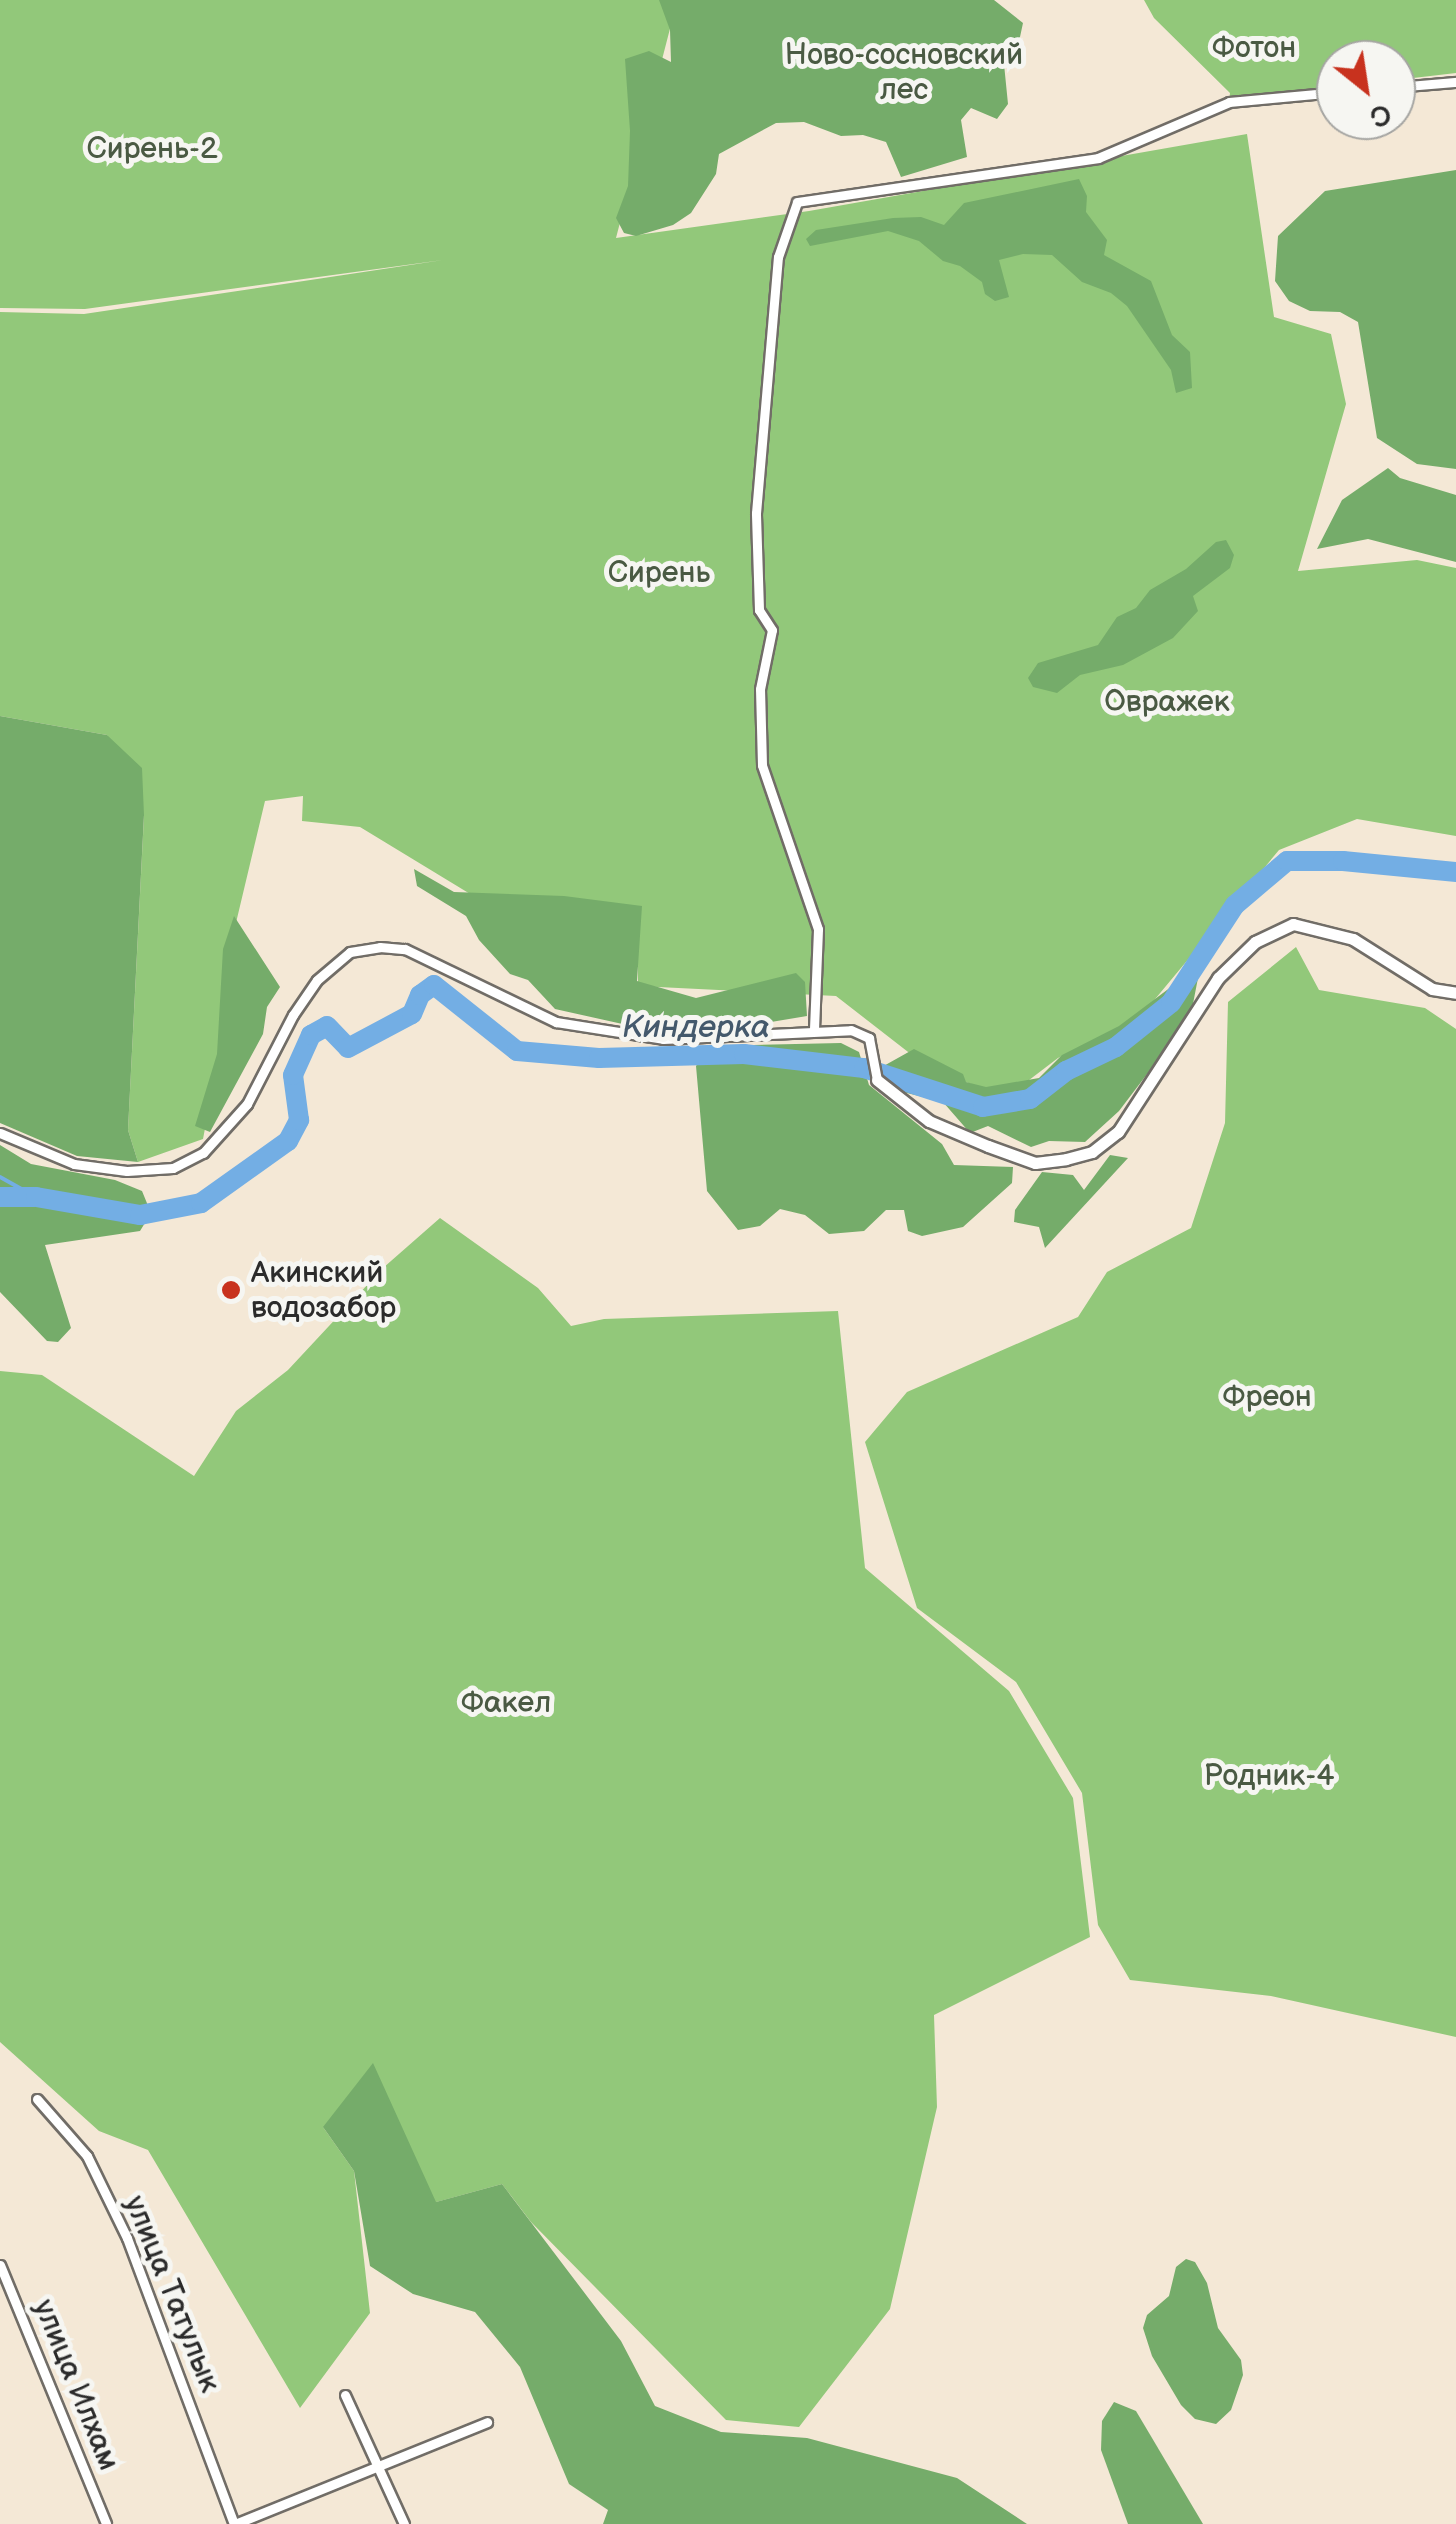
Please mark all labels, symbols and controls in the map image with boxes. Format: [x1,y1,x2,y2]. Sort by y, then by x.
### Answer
park label: Фотон [1212,30,1296,66]
park label: Ново-сосновский лес [785,37,1023,108]
north arrow [1316,40,1416,140]
text: С [1364,96,1397,134]
park label: Сирень-2 [86,131,218,167]
park label: Сирень [608,555,710,591]
park label: Овражек [1104,684,1230,720]
water label: Киндерка [622,1009,770,1047]
place label: Акинский водозабор [251,1255,396,1326]
marker: Акинский водозабор [220,1279,242,1301]
park label: Фреон [1222,1379,1312,1415]
park label: Факел [461,1685,551,1721]
park label: Родник-4 [1204,1758,1334,1794]
street label: улица Татулык [116,2191,228,2397]
street label: улица Илхам [25,2294,127,2476]

